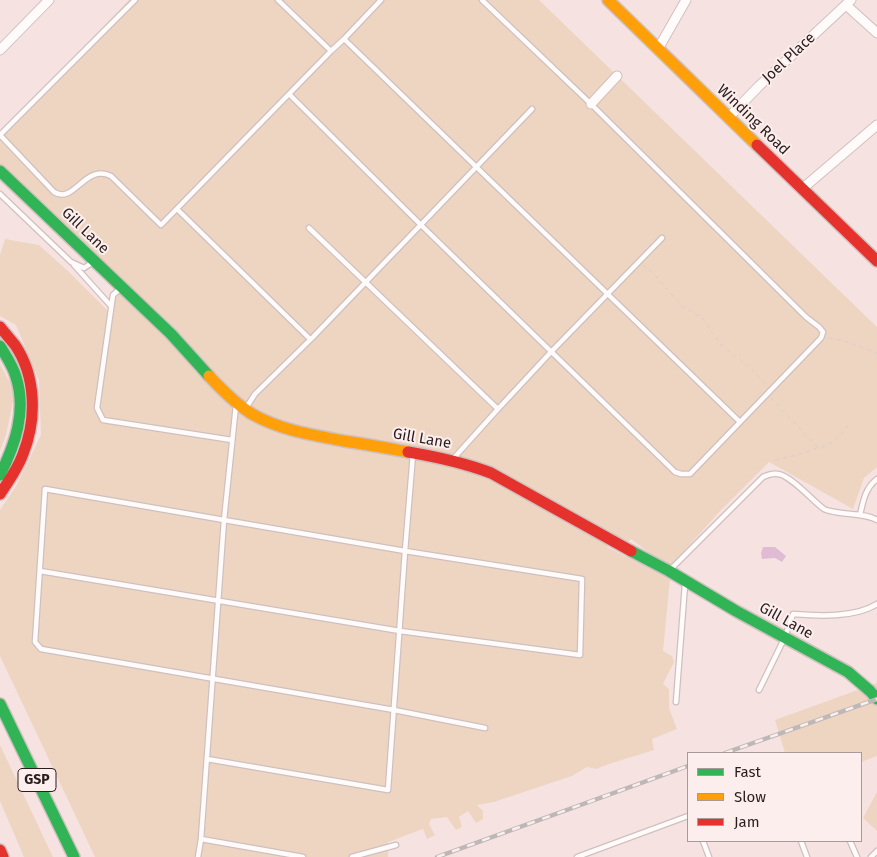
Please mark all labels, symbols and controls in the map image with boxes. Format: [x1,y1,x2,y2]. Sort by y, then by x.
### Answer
street label: Joel Place [759,29,819,87]
street label: Winding Road [713,81,793,159]
street label: Gill Lane [58,204,112,258]
street label: Gill Lane [391,425,453,453]
street label: Gill Lane [756,599,816,643]
legend [687,752,862,842]
text: Fast [734,763,761,781]
road number: GSP [18,768,56,792]
text: Slow [734,788,766,806]
text: Jam [734,813,760,831]

